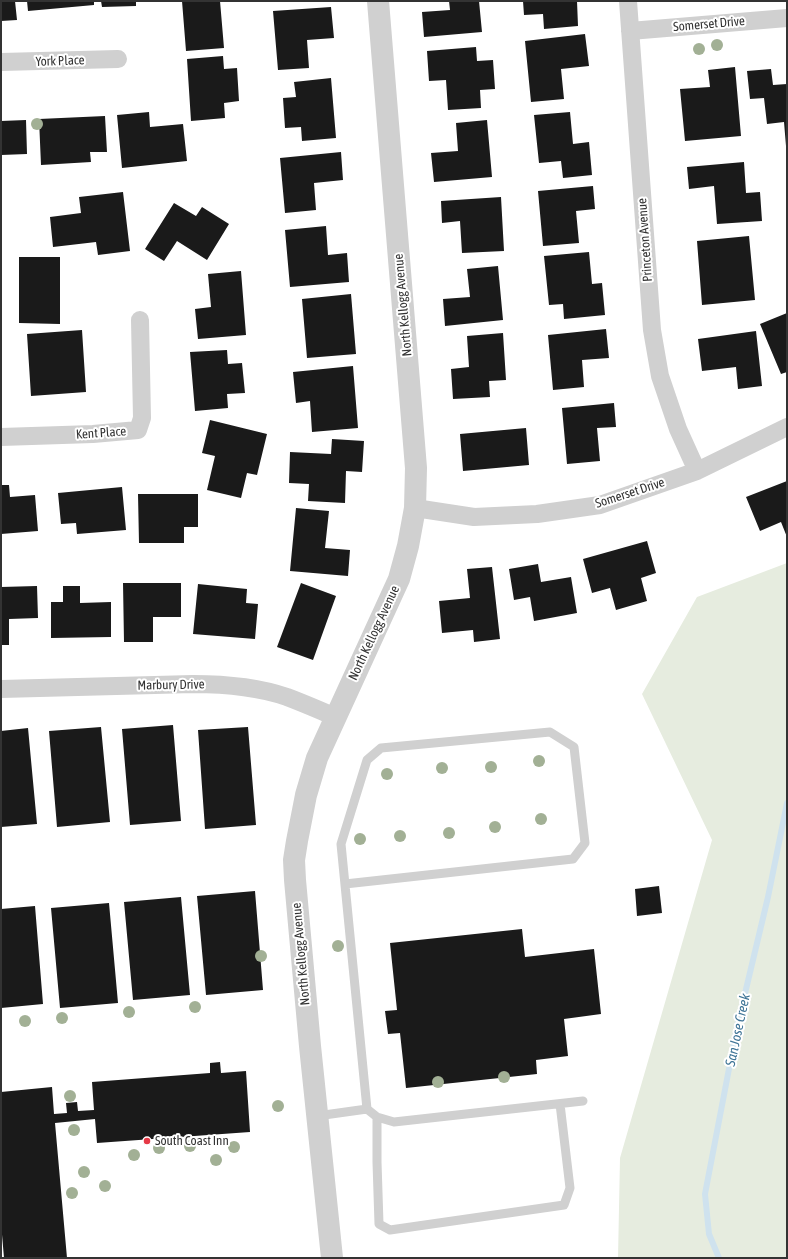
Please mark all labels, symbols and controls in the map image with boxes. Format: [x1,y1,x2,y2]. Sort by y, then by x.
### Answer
street label: Somerset Drive [672,13,746,35]
street label: York Place [35,52,85,70]
street label: Princeton Avenue [634,198,656,282]
street label: North Kellogg Avenue [391,253,415,357]
street label: Kent Place [75,423,127,443]
street label: Somerset Drive [593,474,667,512]
street label: North Kellogg Avenue [345,583,403,683]
street label: Marbury Drive [137,677,205,693]
street label: North Kellogg Avenue [289,902,313,1006]
water label: San Jose Creek [722,992,754,1068]
place label: South Coast Inn [155,1133,229,1149]
marker: South Coast Inn [142,1136,152,1146]

